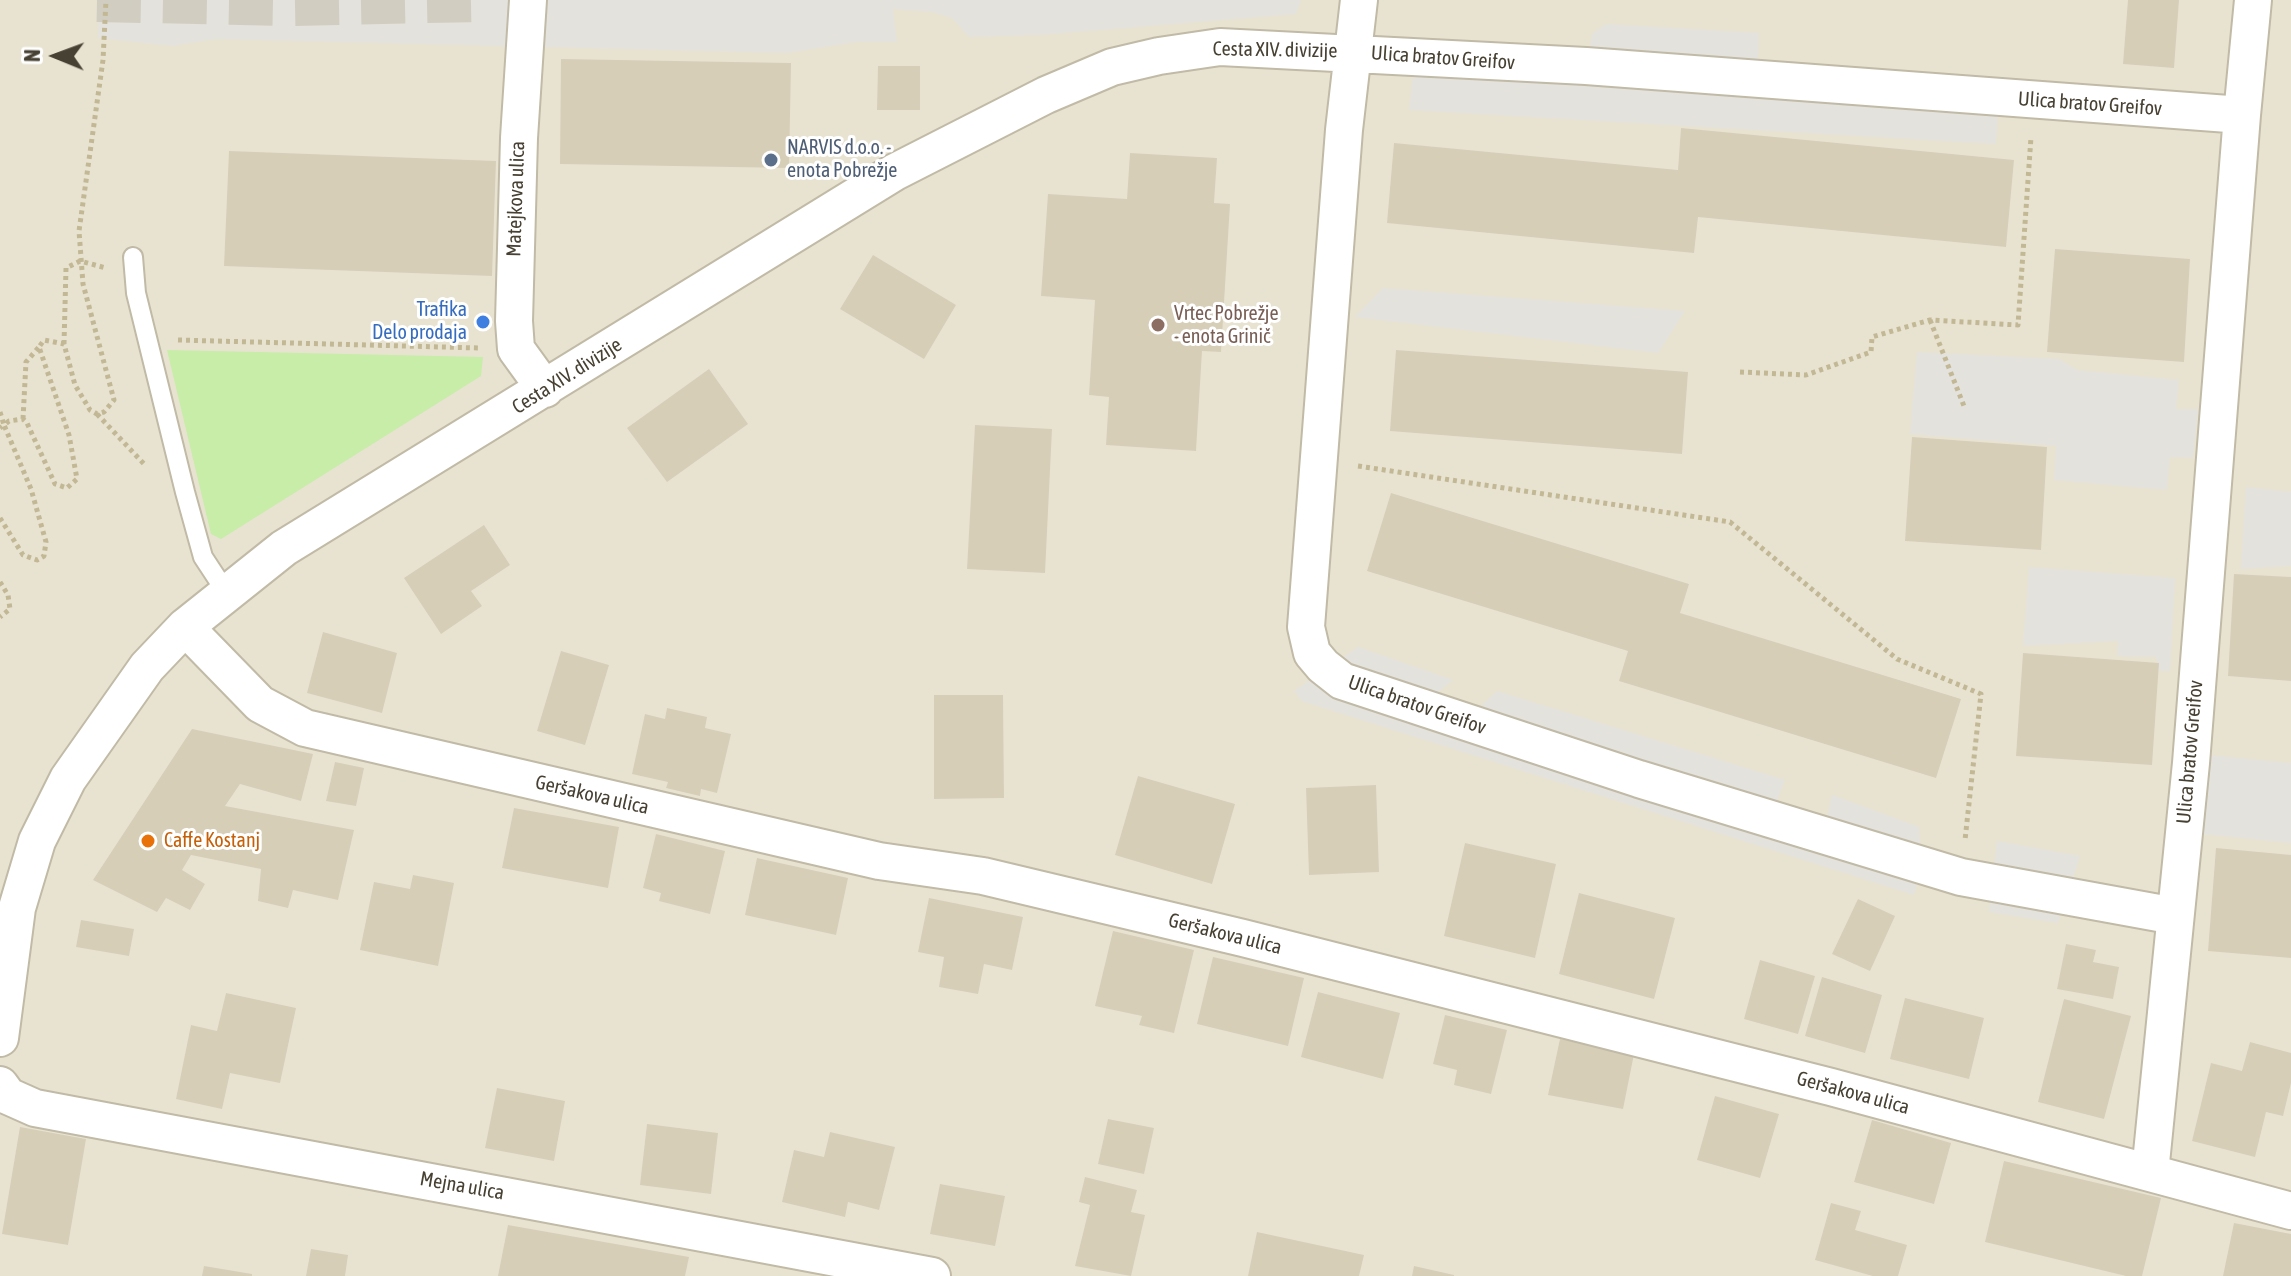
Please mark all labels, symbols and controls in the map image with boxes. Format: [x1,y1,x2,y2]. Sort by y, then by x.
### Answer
north arrow [16,16,96,96]
street label: Cesta XIV. divizije [1212,37,1338,63]
street label: Ulica bratov Greifov [1370,41,1516,75]
text: N [19,49,45,62]
street label: Ulica bratov Greifov [2017,87,2163,121]
place label: NARVIS d.o.o. - enota Pobrežje [787,136,897,183]
street label: Matejkova ulica [502,141,530,257]
marker: NARVIS d.o.o. - enota Pobrežje [762,151,780,169]
place label: Trafika Delo prodaja [372,298,467,345]
place label: Vrtec Pobrežje - enota Grinič [1174,302,1279,349]
marker: Trafika Delo prodaja [474,313,492,331]
marker: Vrtec Pobrežje - enota Grinič [1149,316,1167,334]
street label: Cesta XIV. divizije [508,333,626,419]
street label: Ulica bratov Greifov [1345,670,1489,740]
street label: Ulica bratov Greifov [2172,679,2208,825]
street label: Geršakova ulica [533,770,651,820]
place label: Caffe Kostanj [164,829,260,853]
marker: Caffe Kostanj [139,832,157,850]
street label: Geršakova ulica [1166,908,1284,960]
street label: Geršakova ulica [1794,1066,1912,1120]
street label: Mejna ulica [418,1167,506,1205]

